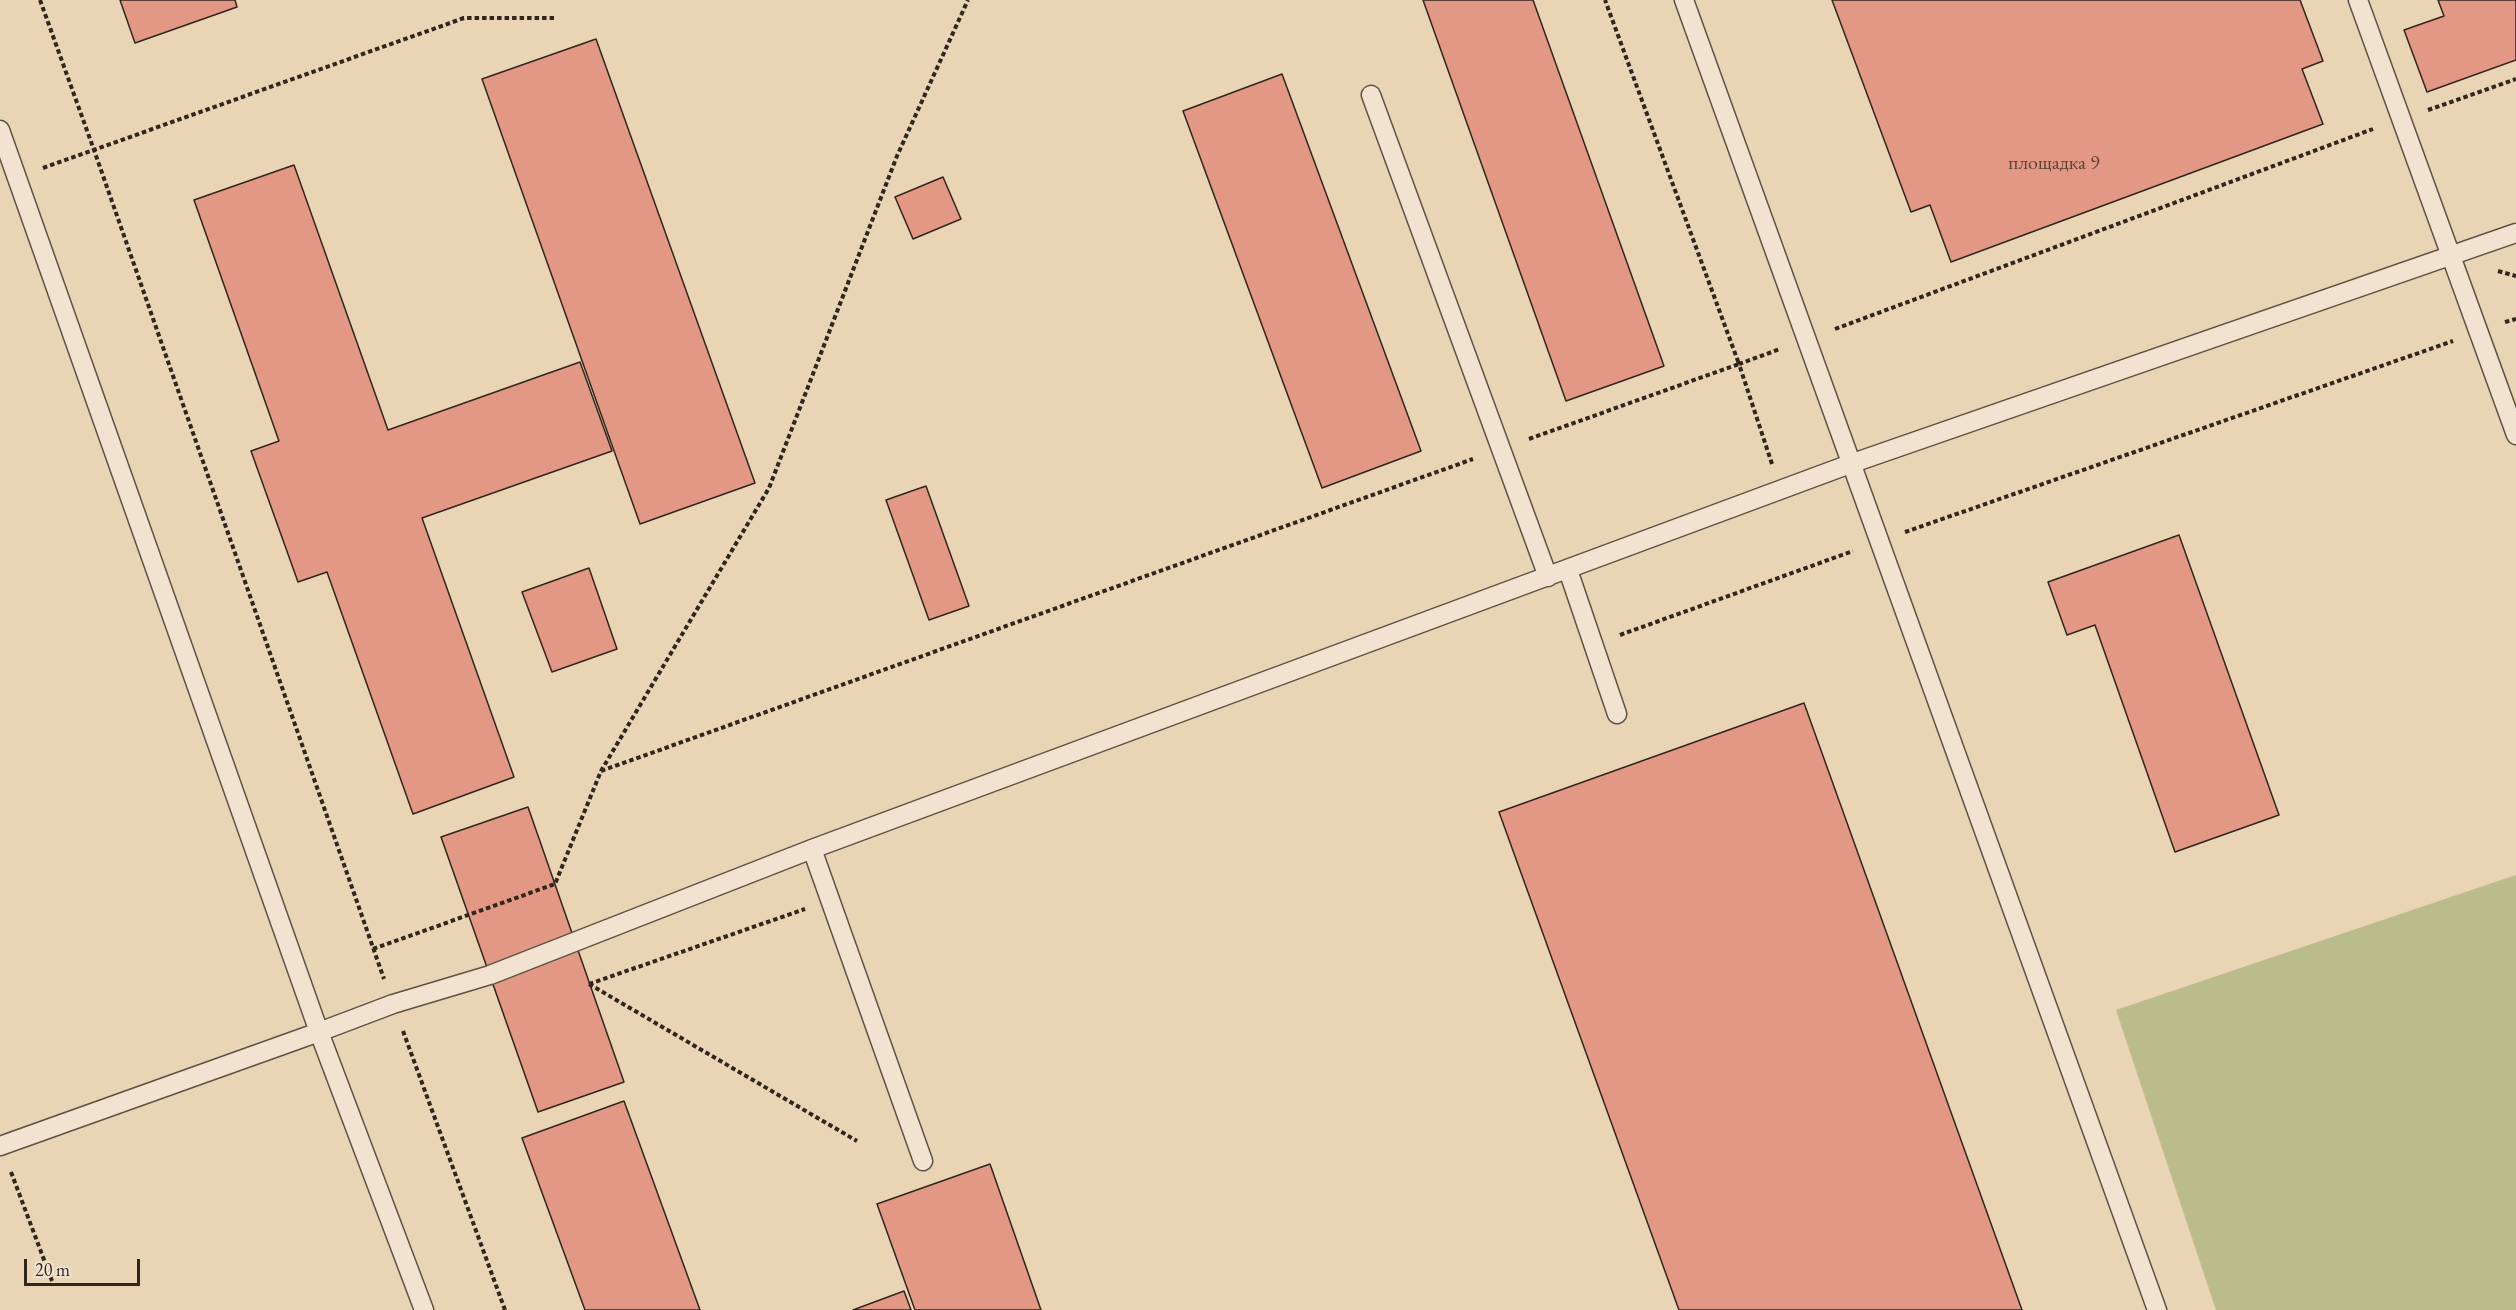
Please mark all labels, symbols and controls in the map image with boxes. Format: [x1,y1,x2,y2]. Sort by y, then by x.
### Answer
house number: площадка 9 [2008,152,2100,176]
scale bar [27,1247,142,1285]
text: 20 m [35,1258,70,1281]

